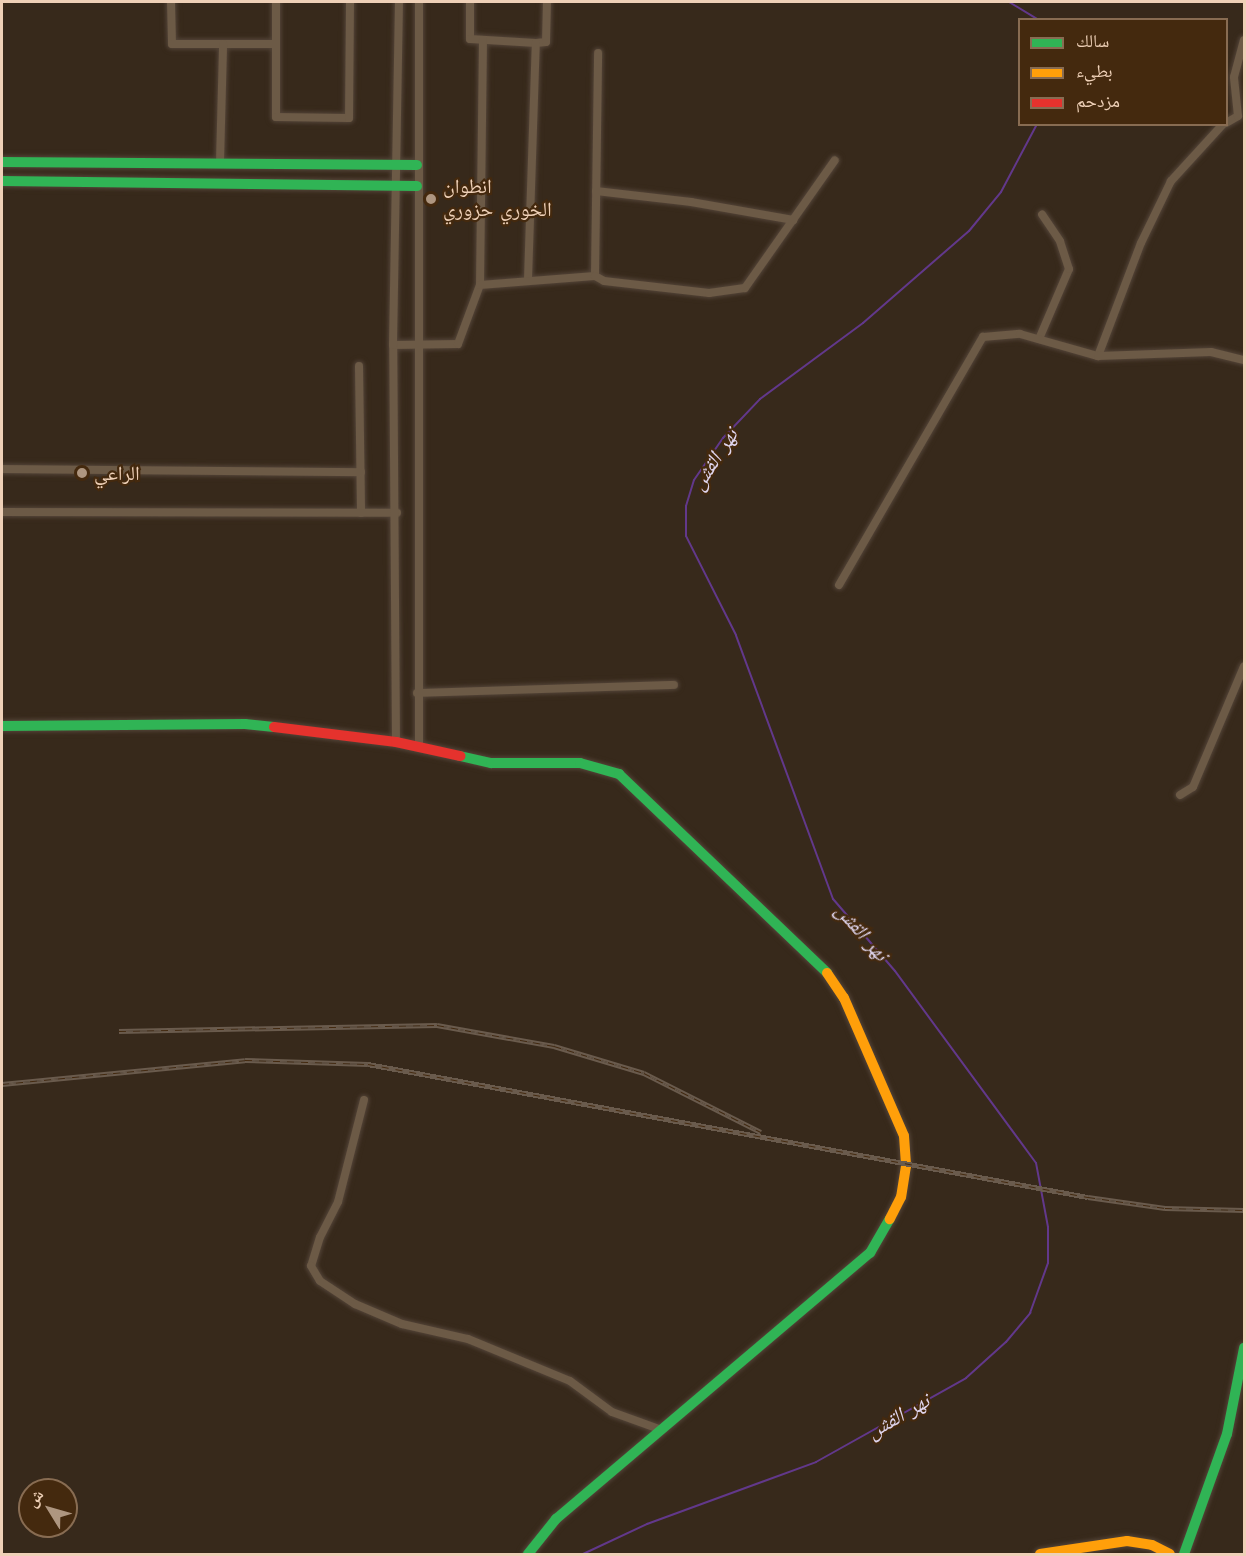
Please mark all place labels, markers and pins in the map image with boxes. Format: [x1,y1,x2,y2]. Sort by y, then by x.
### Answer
place label: انطوان الخوري حزوري [443,175,552,222]
marker: انطوان الخوري حزوري [424,192,438,206]
place label: الراعي [94,461,140,485]
marker: الراعي [75,466,89,480]

